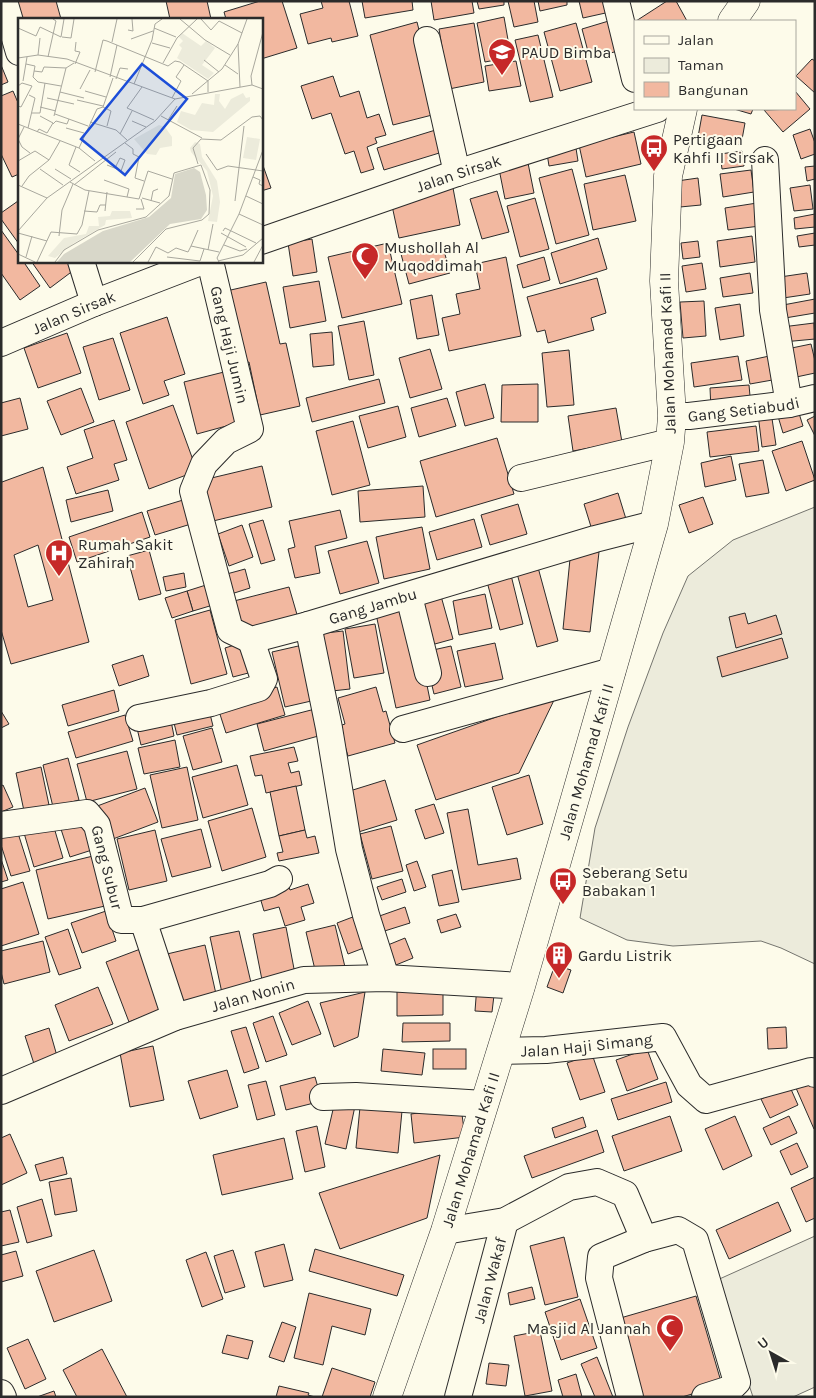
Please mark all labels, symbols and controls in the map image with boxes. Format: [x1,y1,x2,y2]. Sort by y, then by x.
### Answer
inset map [18,18,262,262]
legend [634,20,796,110]
text: Jalan [678,31,714,49]
school or university icon: PAUD Bimba [487,37,517,76]
place label: PAUD Bimba [521,43,611,62]
text: Taman [678,56,724,74]
text: Bangunan [678,81,749,99]
place label: Pertigaan Kahfi II Sirsak [673,130,774,167]
bus stop icon: Pertigaan Kahfi II Sirsak [639,133,669,172]
street label: Jalan Sirsak [414,150,504,196]
place label: Mushollah Al Muqoddimah [384,238,483,275]
mosque icon: Mushollah Al Muqoddimah [350,241,380,280]
street label: Jalan Mohamad Kafi II [655,272,680,434]
street label: Gang Haji Jumin [206,284,253,406]
street label: Jalan Sirsak [29,287,118,338]
street label: Gang Setiabudi [687,393,802,426]
place label: Rumah Sakit Zahirah [78,535,173,572]
hospital icon: Rumah Sakit Zahirah [44,538,74,577]
street label: Gang Jambu [326,584,419,628]
street label: Jalan Mohamad Kafi II [555,681,618,842]
street label: Gang Subur [87,823,127,912]
place label: Seberang Setu Babakan 1 [582,863,688,900]
bus stop icon: Seberang Setu Babakan 1 [548,866,578,905]
building icon: Gardu Listrik [544,940,574,979]
place label: Gardu Listrik [578,946,672,965]
street label: Jalan Nonin [209,974,297,1016]
street label: Jalan Haji Simang [521,1029,654,1061]
street label: Jalan Mohamad Kafi II [438,1070,504,1230]
street label: Jalan Wakaf [469,1235,510,1325]
mosque icon: Masjid Al Jannah [655,1313,685,1352]
place label: Masjid Al Jannah [527,1319,651,1338]
north arrow [746,1328,796,1378]
text: U [754,1334,772,1353]

